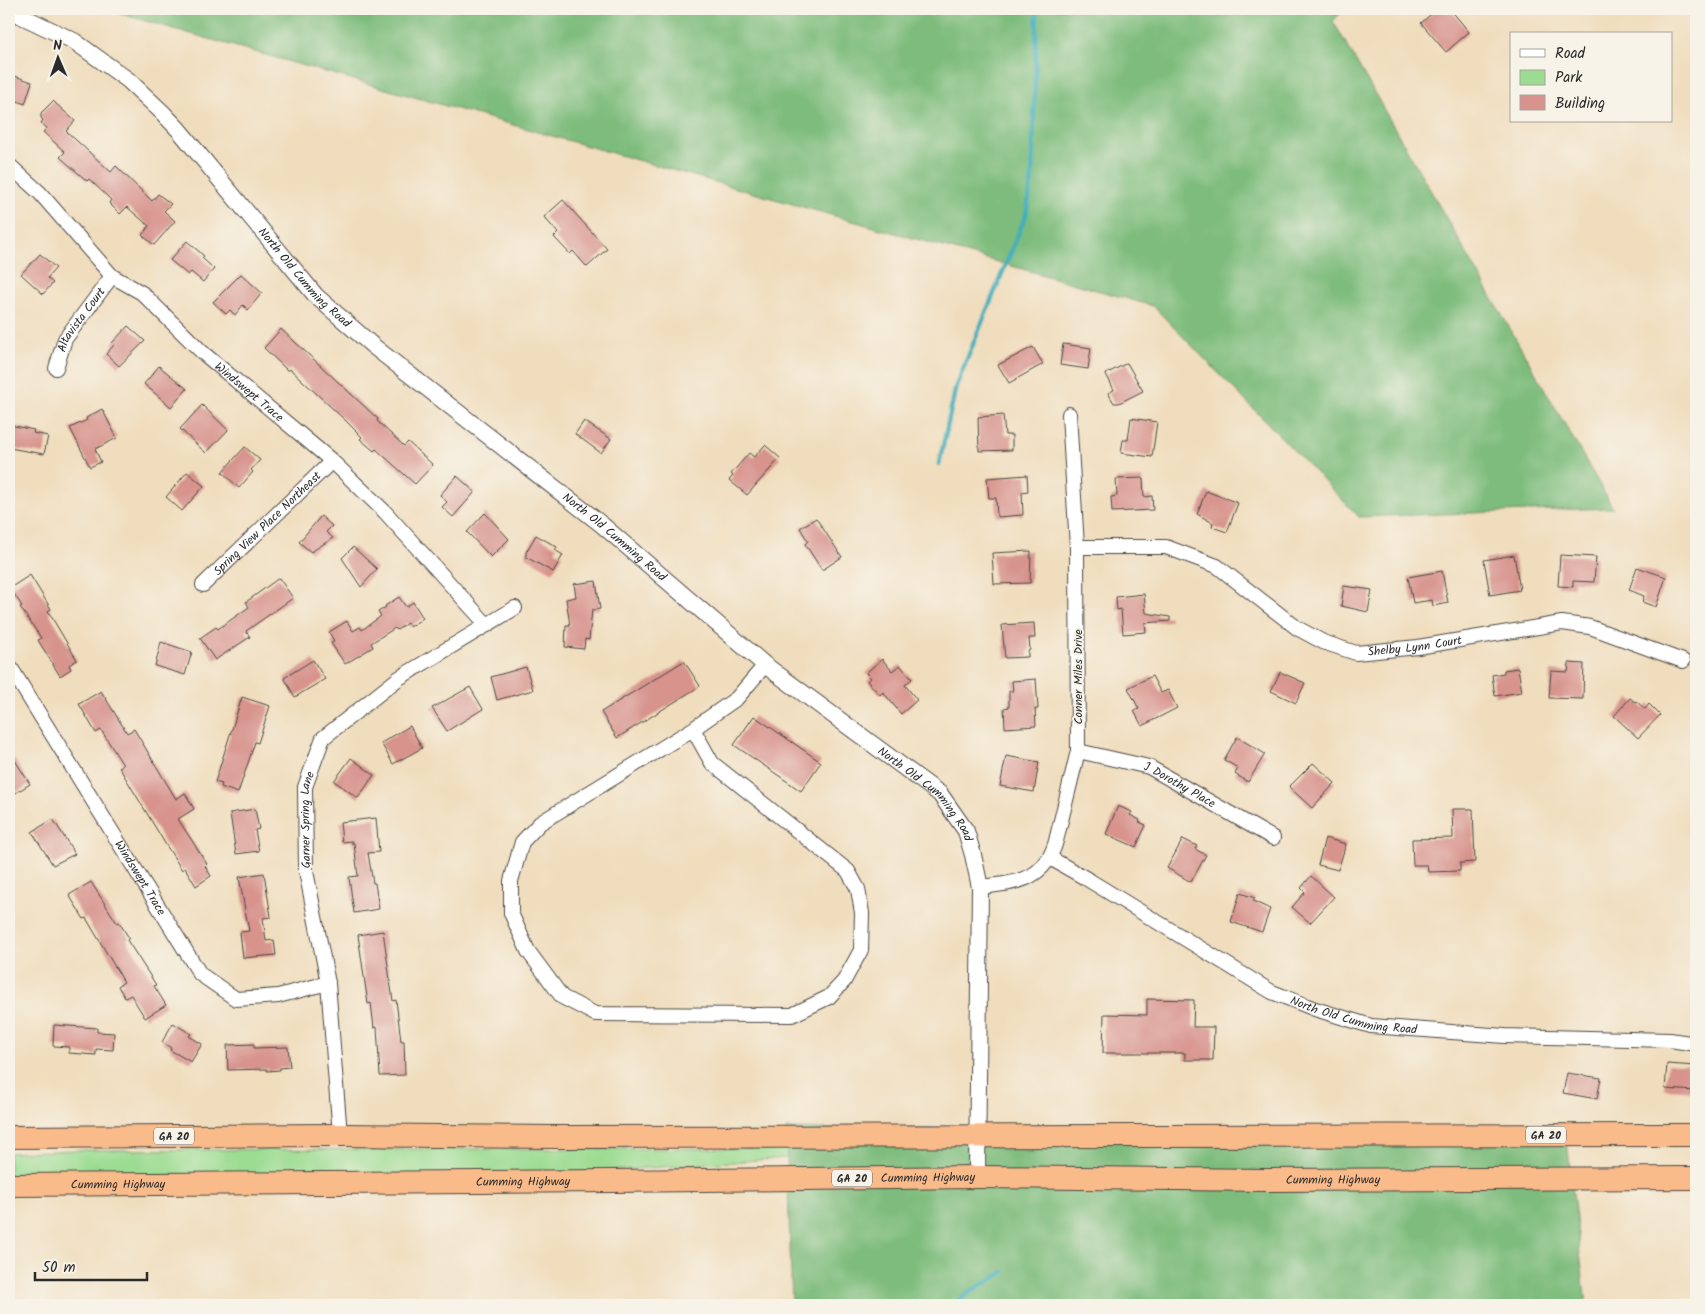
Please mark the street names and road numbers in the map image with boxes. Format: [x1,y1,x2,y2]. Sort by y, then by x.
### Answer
street label: North Old Cumming Road [253,223,356,333]
street label: Altavista Court [52,283,111,355]
street label: Windswept Trace [210,357,288,427]
street label: Spring View Place Northeast [209,467,326,580]
street label: North Old Cumming Road [558,488,671,587]
street label: Conner Miles Drive [1069,629,1088,725]
street label: Shelby Lynn Court [1367,631,1464,662]
street label: North Old Cumming Road [873,742,978,844]
street label: J Dorothy Place [1142,757,1219,813]
street label: Garner Spring Lane [296,768,320,868]
street label: Windswept Trace [110,837,171,920]
street label: North Old Cumming Road [1287,991,1419,1039]
road number: GA 20 [1526,1126,1566,1144]
road number: GA 20 [154,1128,194,1144]
street label: Cumming Highway [881,1168,976,1188]
road number: GA 20 [832,1170,872,1186]
street label: Cumming Highway [1286,1170,1381,1190]
street label: Cumming Highway [476,1172,571,1192]
street label: Cumming Highway [71,1175,166,1195]

